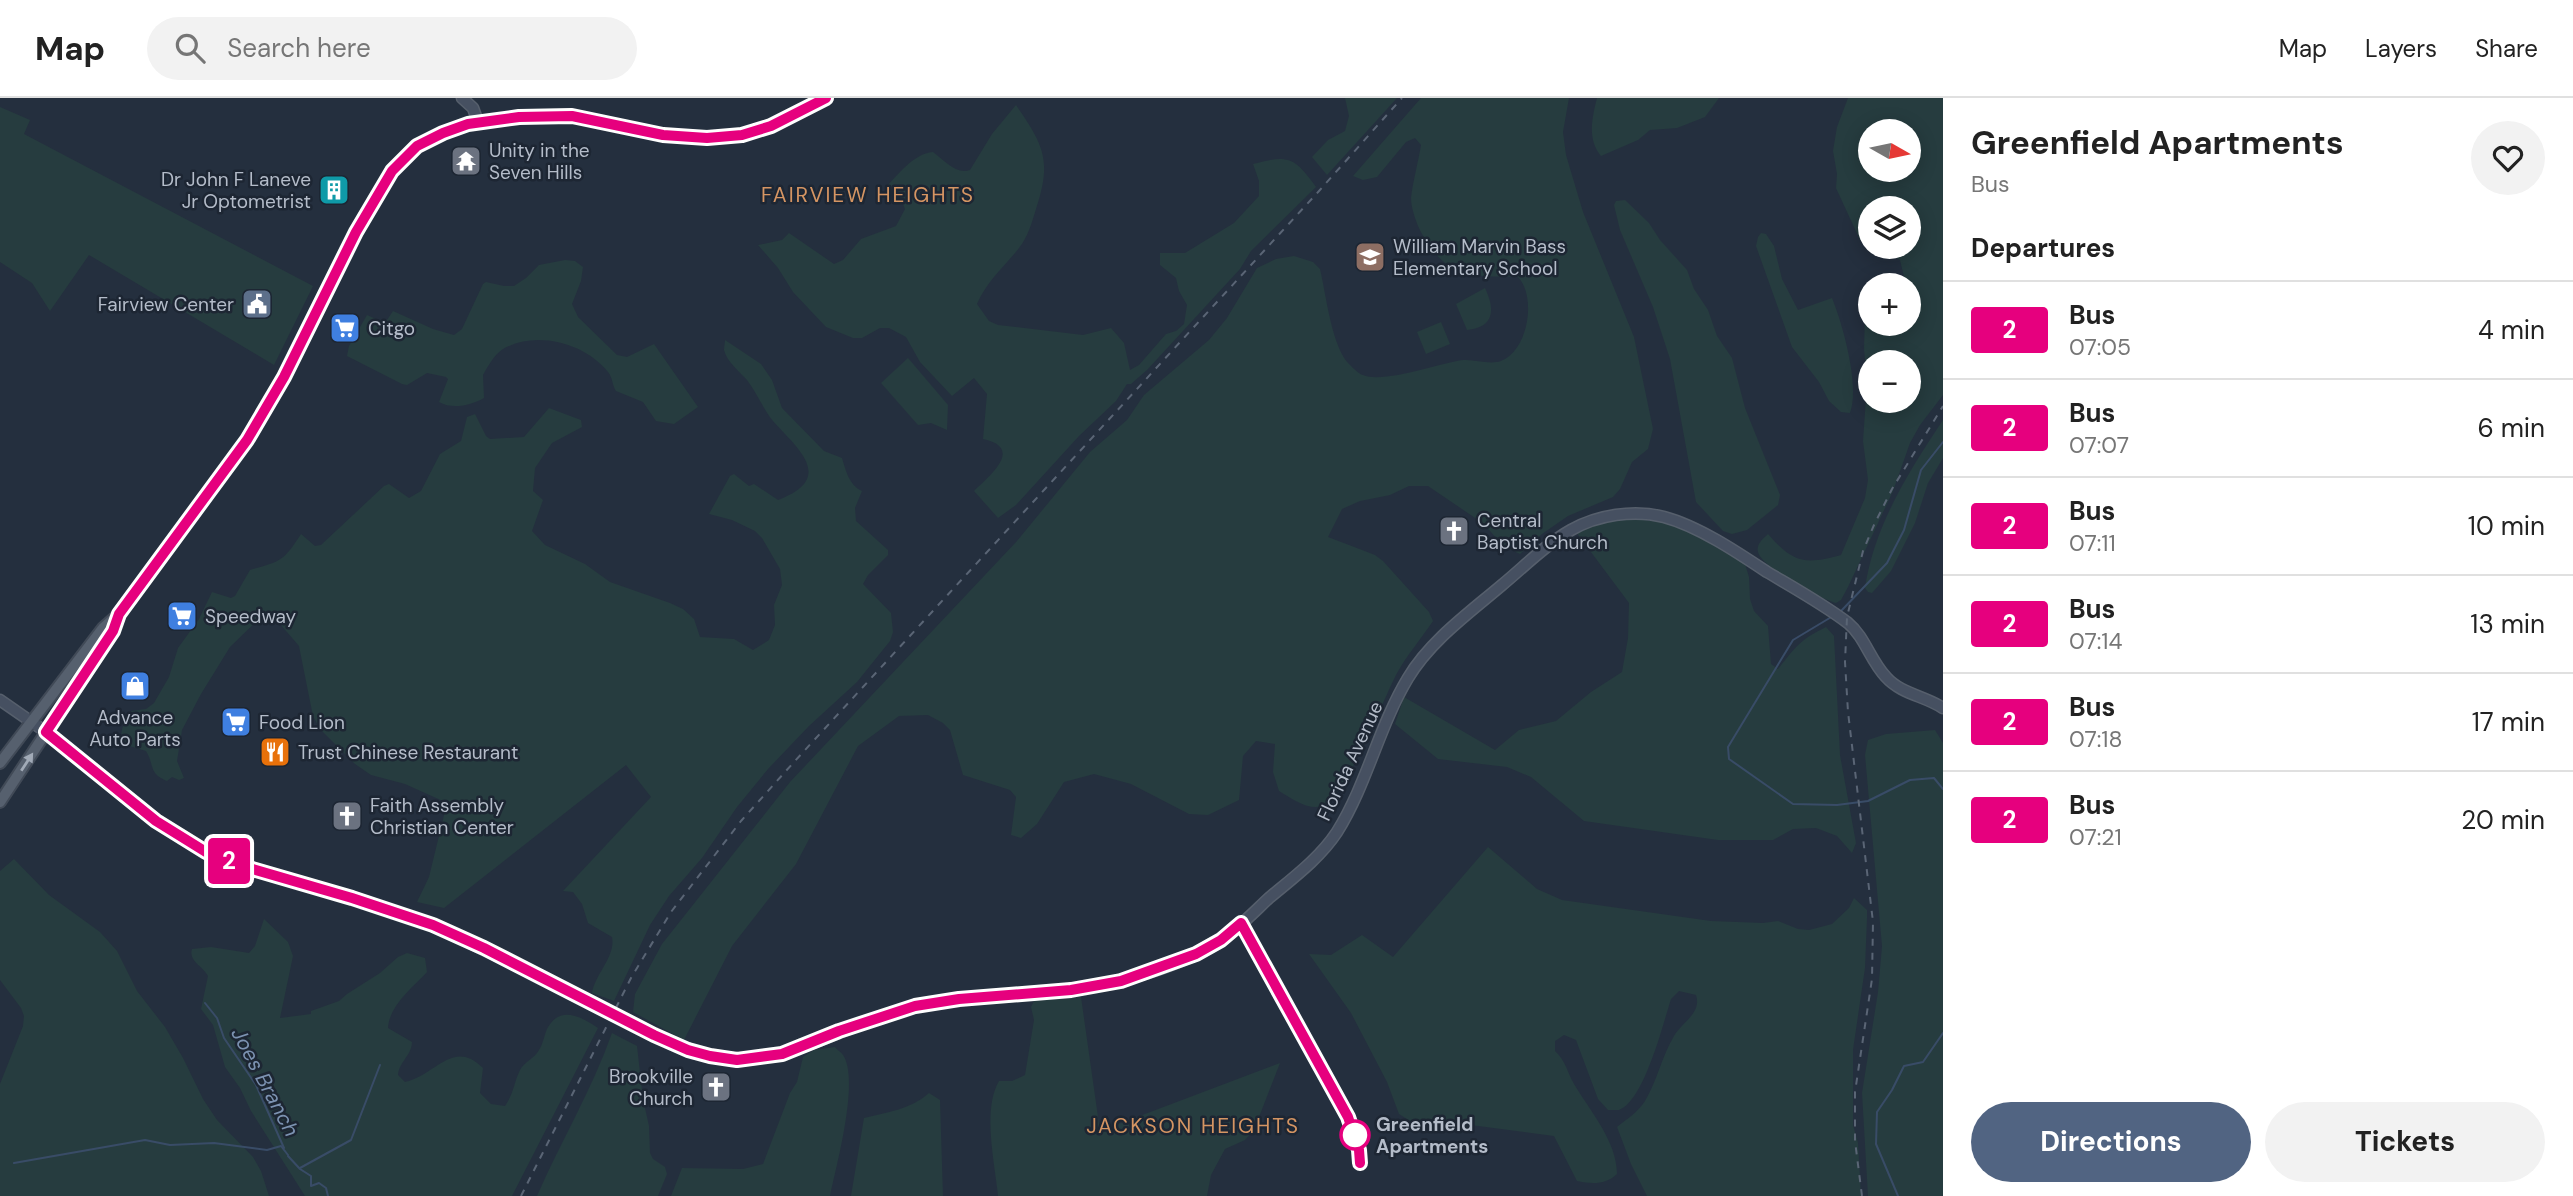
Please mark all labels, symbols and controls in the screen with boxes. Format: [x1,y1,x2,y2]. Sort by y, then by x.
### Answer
search box [147,17,637,80]
text: Map [35,27,105,70]
icon: search [171,29,209,67]
text: Search here [227,31,371,65]
text: Map [2279,33,2327,64]
text: Layers [2365,33,2437,64]
text: Share [2475,33,2538,64]
north arrow [1858,119,1922,182]
map controls [1858,119,1921,413]
text: Greenfield Apartments [1971,121,2343,164]
button: heart [2471,121,2545,195]
place label: Unity in the Seven Hills [489,138,590,185]
temple icon: Unity in the Seven Hills [449,144,483,178]
place label: Dr John F Laneve Jr Optometrist [161,167,311,214]
text: Bus [1971,169,2010,199]
building icon: Dr John F Laneve Jr Optometrist [317,173,351,207]
district label: FAIRVIEW HEIGHTS [761,181,975,209]
button: layers [1858,196,1921,259]
text: Departures [1971,231,2115,265]
place label: William Marvin Bass Elementary School [1393,234,1566,281]
school or university icon: William Marvin Bass Elementary School [1353,240,1387,274]
button: + [1858,273,1921,336]
public building icon: Fairview Center [240,287,274,321]
place label: Fairview Center [98,292,234,317]
text: Bus [2069,298,2115,332]
supermarket icon: Citgo [328,311,362,345]
text: 4 min [2478,313,2545,347]
text: 2 [2003,314,2016,345]
place label: Citgo [368,316,415,341]
text: 07:05 [2069,332,2131,362]
button: − [1858,350,1921,413]
text: Bus [2069,396,2115,430]
text: 6 min [2477,411,2545,445]
text: 2 [2003,412,2016,443]
text: 07:07 [2069,430,2129,460]
text: Bus [2069,494,2115,528]
place label: Central Baptist Church [1477,508,1608,555]
text: 10 min [2468,509,2545,543]
text: 2 [2003,510,2016,541]
church icon: Central Baptist Church [1437,514,1471,548]
text: 07:11 [2069,528,2116,558]
text: Bus [2069,592,2115,626]
supermarket icon: Speedway [165,599,199,633]
place label: Speedway [205,604,297,629]
text: 13 min [2470,607,2545,641]
text: 2 [2003,608,2016,639]
text: 07:14 [2069,626,2122,656]
shop icon: Advance Auto Parts [118,669,152,703]
text: Bus [2069,690,2115,724]
street label: Florida Avenue [1311,697,1389,825]
place label: Advance Auto Parts [89,705,181,752]
supermarket icon: Food Lion [219,705,253,739]
text: 17 min [2472,705,2545,739]
text: 2 [2003,706,2016,737]
place label: Food Lion [259,710,345,735]
text: 07:18 [2069,724,2123,754]
restaurant icon: Trust Chinese Restaurant [258,735,292,769]
place label: Trust Chinese Restaurant [298,740,518,765]
one-way arrow [20,752,33,771]
text: Bus [2069,788,2115,822]
place label: Faith Assembly Christian Center [370,793,514,840]
church icon: Faith Assembly Christian Center [330,799,364,833]
text: 20 min [2461,803,2545,837]
text: 2 [2003,804,2016,835]
text: 07:21 [2069,822,2122,852]
line badge: 2 [206,838,252,884]
text: 2 [222,845,236,876]
water label: Joes Branch [225,1023,305,1141]
place label: Brookville Church [609,1064,693,1111]
church icon: Brookville Church [699,1070,733,1104]
button: Directions [1971,1102,2251,1182]
button: Tickets [2265,1102,2545,1182]
district label: JACKSON HEIGHTS [1086,1112,1300,1140]
place label: Greenfield Apartments [1376,1112,1488,1159]
marker: Greenfield Apartments [1340,1120,1370,1150]

